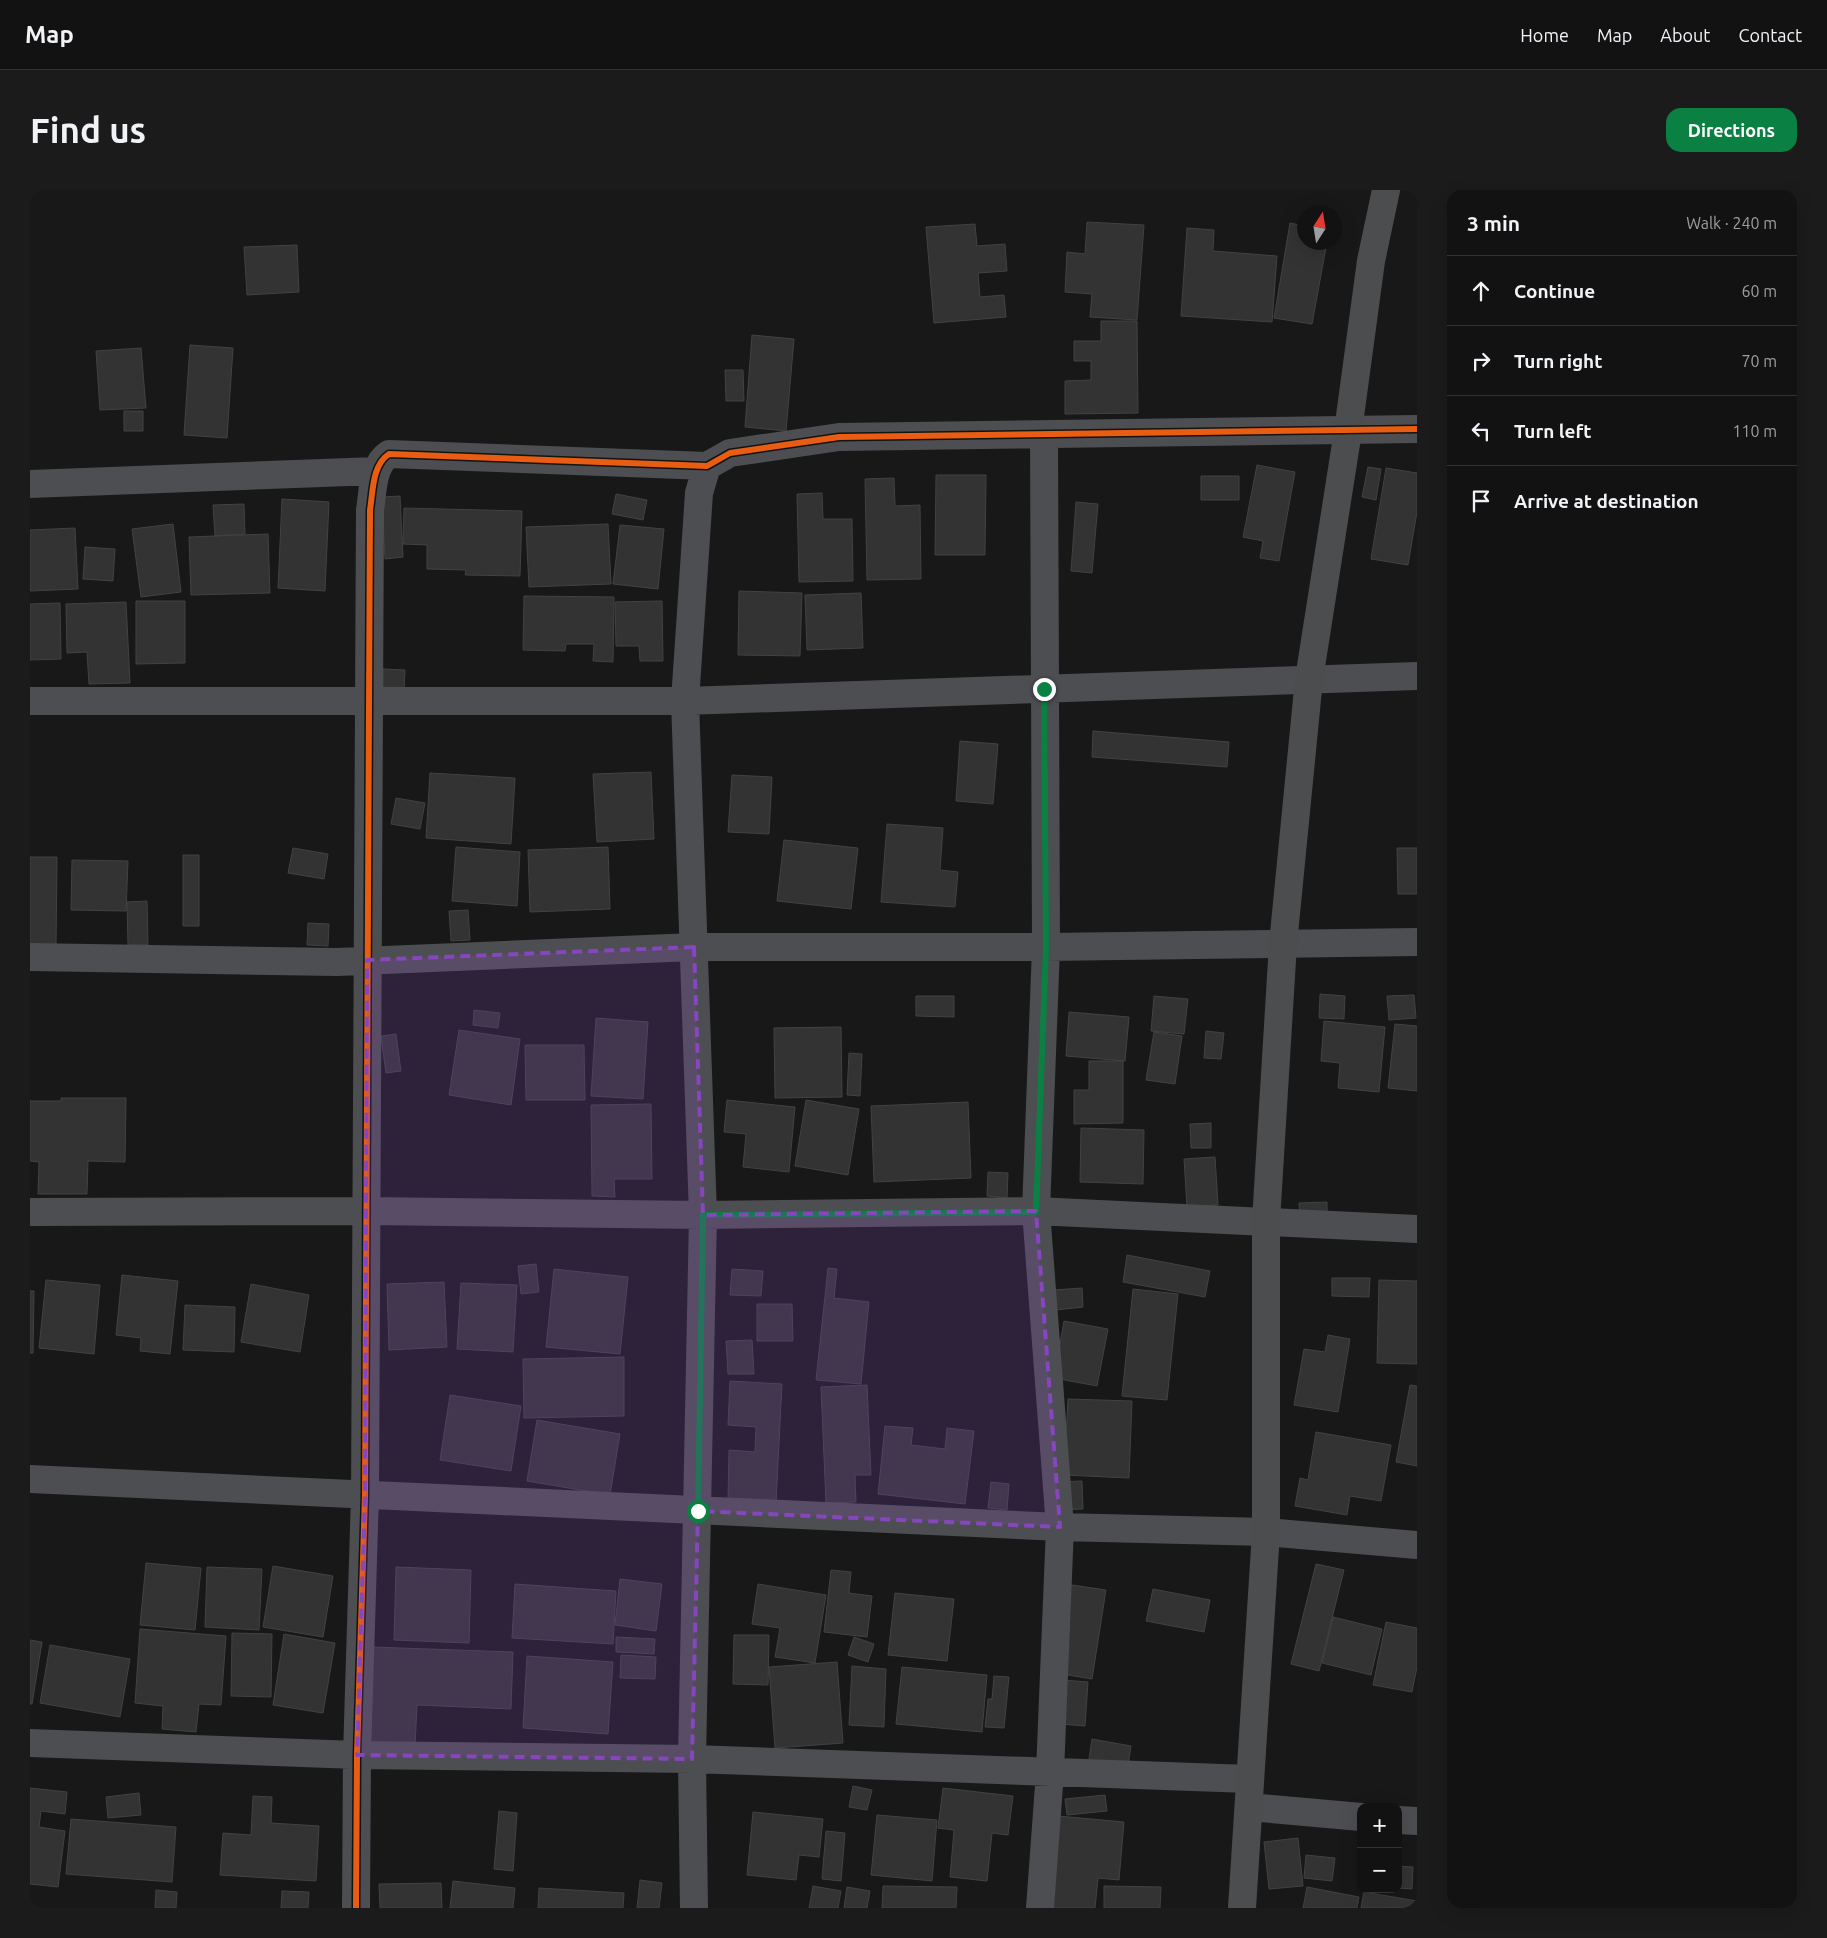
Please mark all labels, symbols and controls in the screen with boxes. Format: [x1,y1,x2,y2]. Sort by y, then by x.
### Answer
text: Map [25,21,74,48]
text: Home [1520,25,1569,45]
text: Map [1597,25,1632,45]
text: About [1660,25,1710,45]
text: Contact [1738,25,1802,45]
button: Directions [1666,108,1797,152]
text: Find us [30,110,146,150]
north arrow [1297,205,1342,250]
text: 3 min [1467,211,1520,235]
text: Walk · 240 m [1686,214,1777,232]
icon: ahead [1467,277,1495,305]
text: Continue [1514,280,1595,302]
text: 60 m [1741,282,1777,300]
icon: right [1467,347,1495,375]
text: Turn right [1514,350,1602,372]
text: 70 m [1741,352,1777,370]
icon: left [1467,417,1495,445]
text: Turn left [1514,420,1592,442]
text: 110 m [1732,422,1777,440]
icon: arrive [1467,487,1495,515]
text: Arrive at destination [1514,490,1699,512]
route end [1033,678,1056,701]
route start [687,1500,710,1523]
map controls [1357,1803,1402,1893]
button: + [1357,1803,1402,1848]
button: − [1357,1848,1402,1893]

